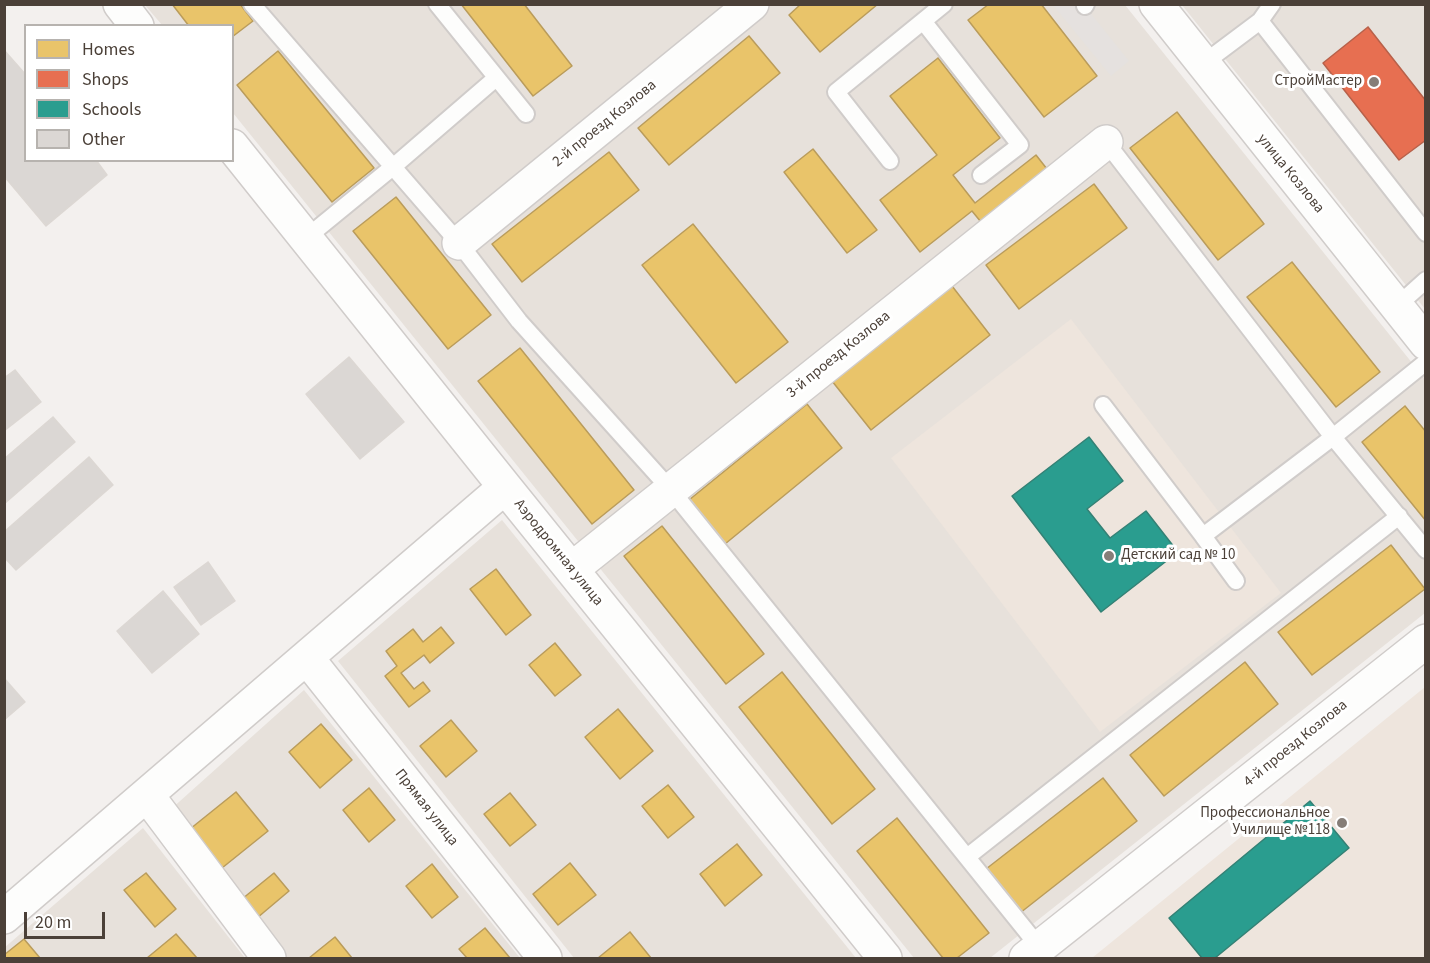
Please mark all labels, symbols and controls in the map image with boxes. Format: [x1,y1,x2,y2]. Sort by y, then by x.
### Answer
legend [24,24,234,162]
text: Homes [82,37,135,62]
text: Shops [82,67,129,92]
place label: СтройМастер [1274,73,1362,91]
marker: СтройМастер [1367,75,1381,89]
street label: 2-й проезд Козлова [550,77,660,171]
text: Schools [82,97,141,122]
text: Other [82,127,125,152]
street label: улица Козлова [1253,131,1327,217]
street label: 3-й проезд Козлова [784,308,894,402]
street label: Аэродромная улица [509,496,607,610]
place label: Детский сад № 10 [1121,547,1235,565]
marker: Детский сад № 10 [1102,549,1116,563]
street label: 4-й проезд Козлова [1241,697,1351,791]
street label: Прямая улица [390,766,462,850]
place label: Профессиональное Училище №118 [1200,805,1330,840]
marker: Профессиональное Училище №118 [1335,816,1349,830]
scale bar [27,900,108,938]
text: 20 m [35,910,71,935]

